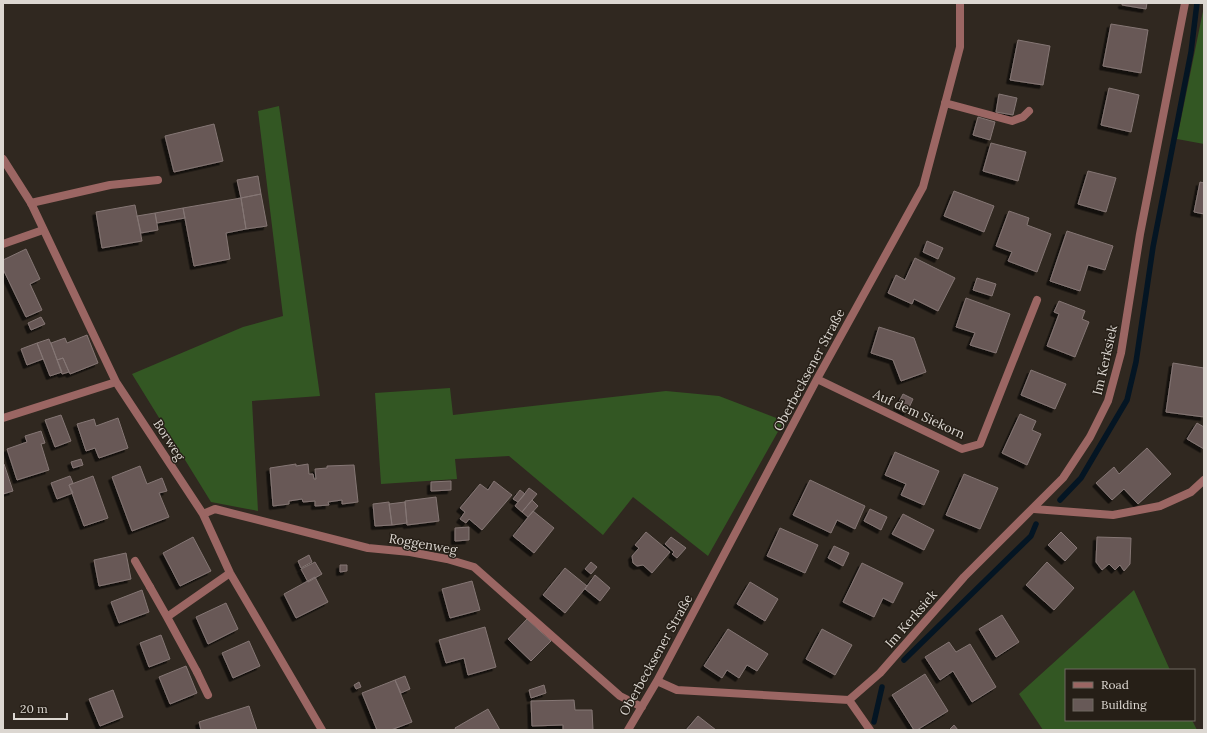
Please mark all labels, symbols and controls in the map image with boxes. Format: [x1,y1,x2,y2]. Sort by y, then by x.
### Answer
street label: Oberbecksener Straße [769,306,849,434]
street label: Im Kerksiek [1089,323,1121,397]
street label: Auf dem Siekorn [869,385,968,443]
street label: Borweg [149,416,189,465]
street label: Roggenweg [387,530,459,559]
street label: Im Kerksiek [881,587,941,651]
street label: Oberbecksener Straße [615,591,697,719]
legend [1065,669,1195,721]
text: Road [1101,677,1129,692]
scale bar [14,695,67,721]
text: Building [1101,697,1147,712]
text: 20 m [20,701,48,716]

